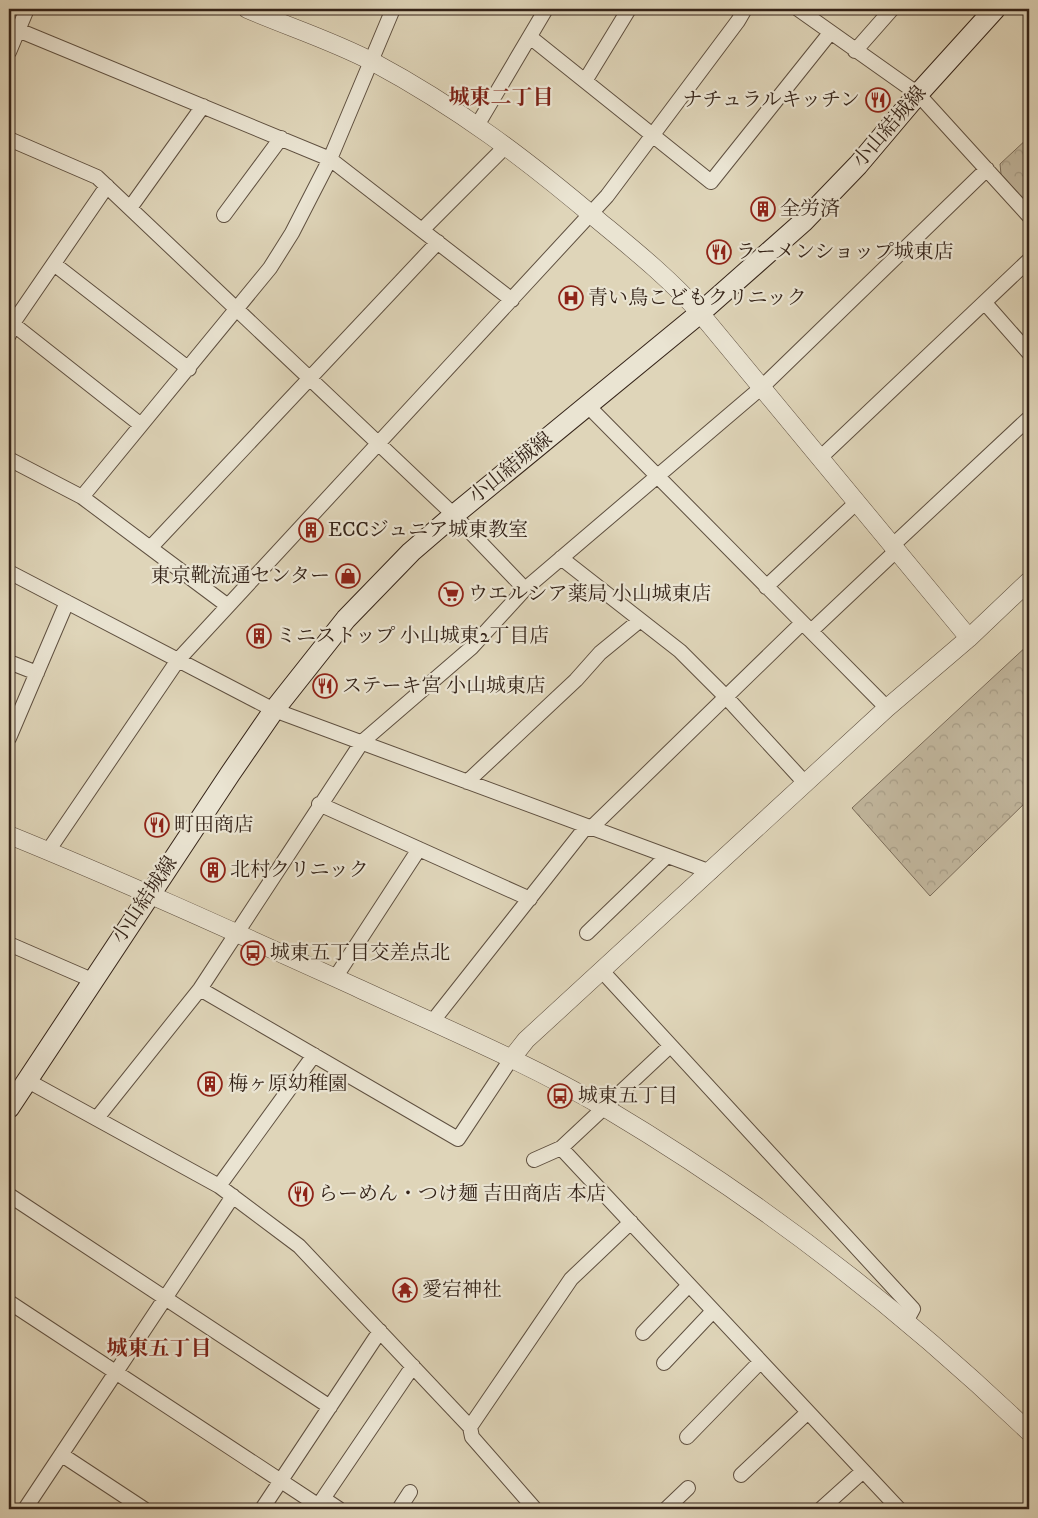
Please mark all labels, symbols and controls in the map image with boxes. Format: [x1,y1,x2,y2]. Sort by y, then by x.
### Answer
street label: 小山結城線 [848,81,932,173]
district label: 城東二丁目 [449,85,554,111]
restaurant icon: ナチュラルキッチン [865,87,891,113]
place label: ナチュラルキッチン [683,88,860,113]
building icon: 全労済 [750,196,776,222]
place label: 全労済 [780,197,840,222]
restaurant icon: ラーメンショップ城東店 [706,239,732,265]
place label: ラーメンショップ城東店 [736,240,954,265]
hospital icon: 青い鳥こどもクリニック [558,285,584,311]
place label: 青い鳥こどもクリニック [588,286,807,311]
street label: 小山結城線 [464,427,558,509]
building icon: ECCジュニア城東教室 [298,517,324,543]
place label: ECCジュニア城東教室 [328,518,528,543]
shop icon: 東京靴流通センター [335,563,361,589]
place label: 東京靴流通センター [151,564,330,589]
supermarket icon: ウエルシア薬局 小山城東店 [438,581,464,607]
place label: ウエルシア薬局 小山城東店 [468,582,712,607]
building icon: ミニストップ 小山城東2丁目店 [246,623,272,649]
place label: ミニストップ 小山城東2丁目店 [276,624,550,649]
restaurant icon: ステーキ宮 小山城東店 [312,673,338,699]
place label: ステーキ宮 小山城東店 [342,674,546,699]
restaurant icon: 町田商店 [144,812,170,838]
place label: 町田商店 [174,813,254,838]
street label: 小山結城線 [107,852,183,948]
building icon: 北村クリニック [200,857,226,883]
place label: 北村クリニック [230,858,369,883]
bus stop icon: 城東五丁目交差点北 [240,940,266,966]
place label: 城東五丁目交差点北 [270,941,450,966]
building icon: 梅ヶ原幼稚園 [197,1071,223,1097]
place label: 梅ヶ原幼稚園 [228,1072,348,1097]
bus stop icon: 城東五丁目 [547,1083,573,1109]
place label: 城東五丁目 [578,1084,678,1109]
restaurant icon: らーめん・つけ麺 吉田商店 本店 [288,1181,314,1207]
place label: らーめん・つけ麺 吉田商店 本店 [318,1182,607,1207]
temple icon: 愛宕神社 [392,1277,418,1303]
place label: 愛宕神社 [422,1278,502,1303]
district label: 城東五丁目 [107,1336,212,1362]

